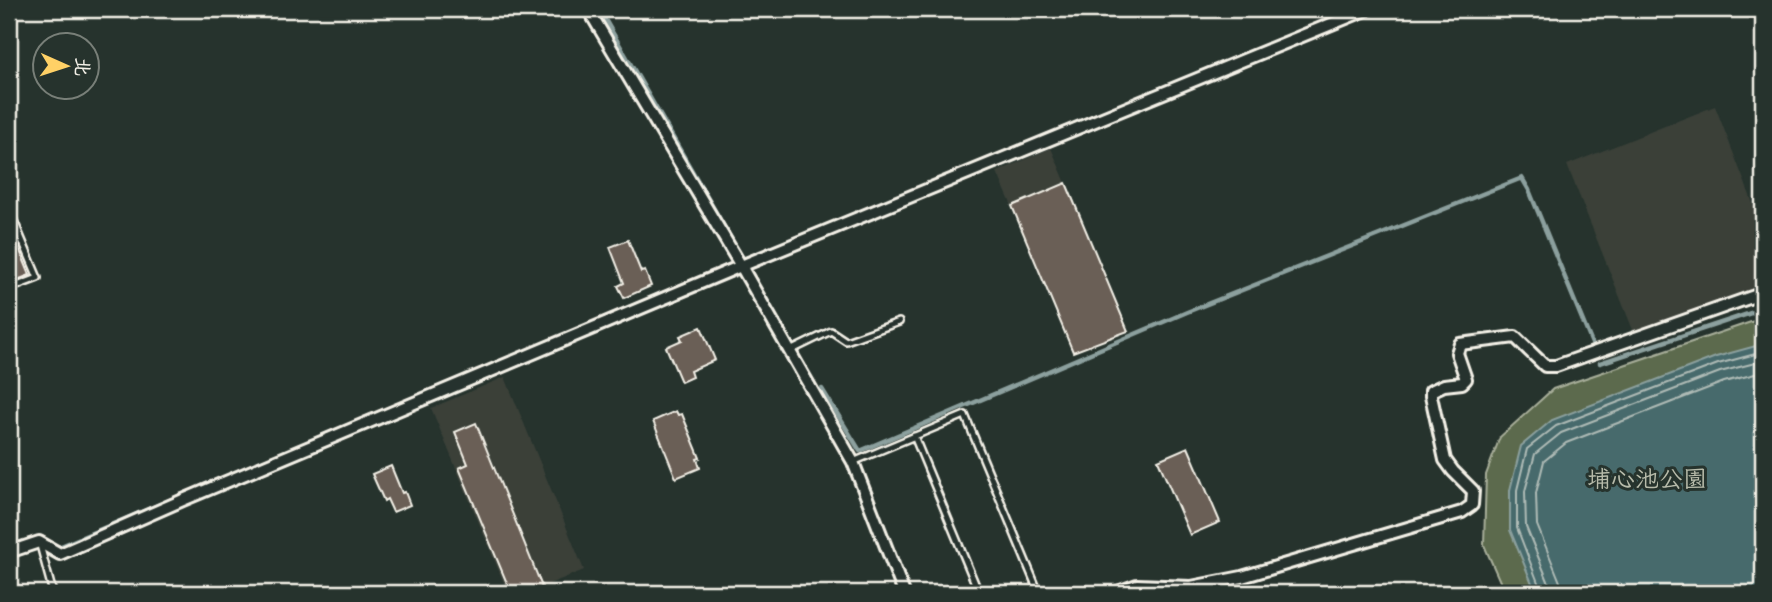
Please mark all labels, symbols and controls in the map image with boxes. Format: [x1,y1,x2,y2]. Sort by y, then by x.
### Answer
north arrow [32,32,102,102]
text: 北 [66,57,99,77]
park label: 埔心池公園 [1587,458,1707,500]

